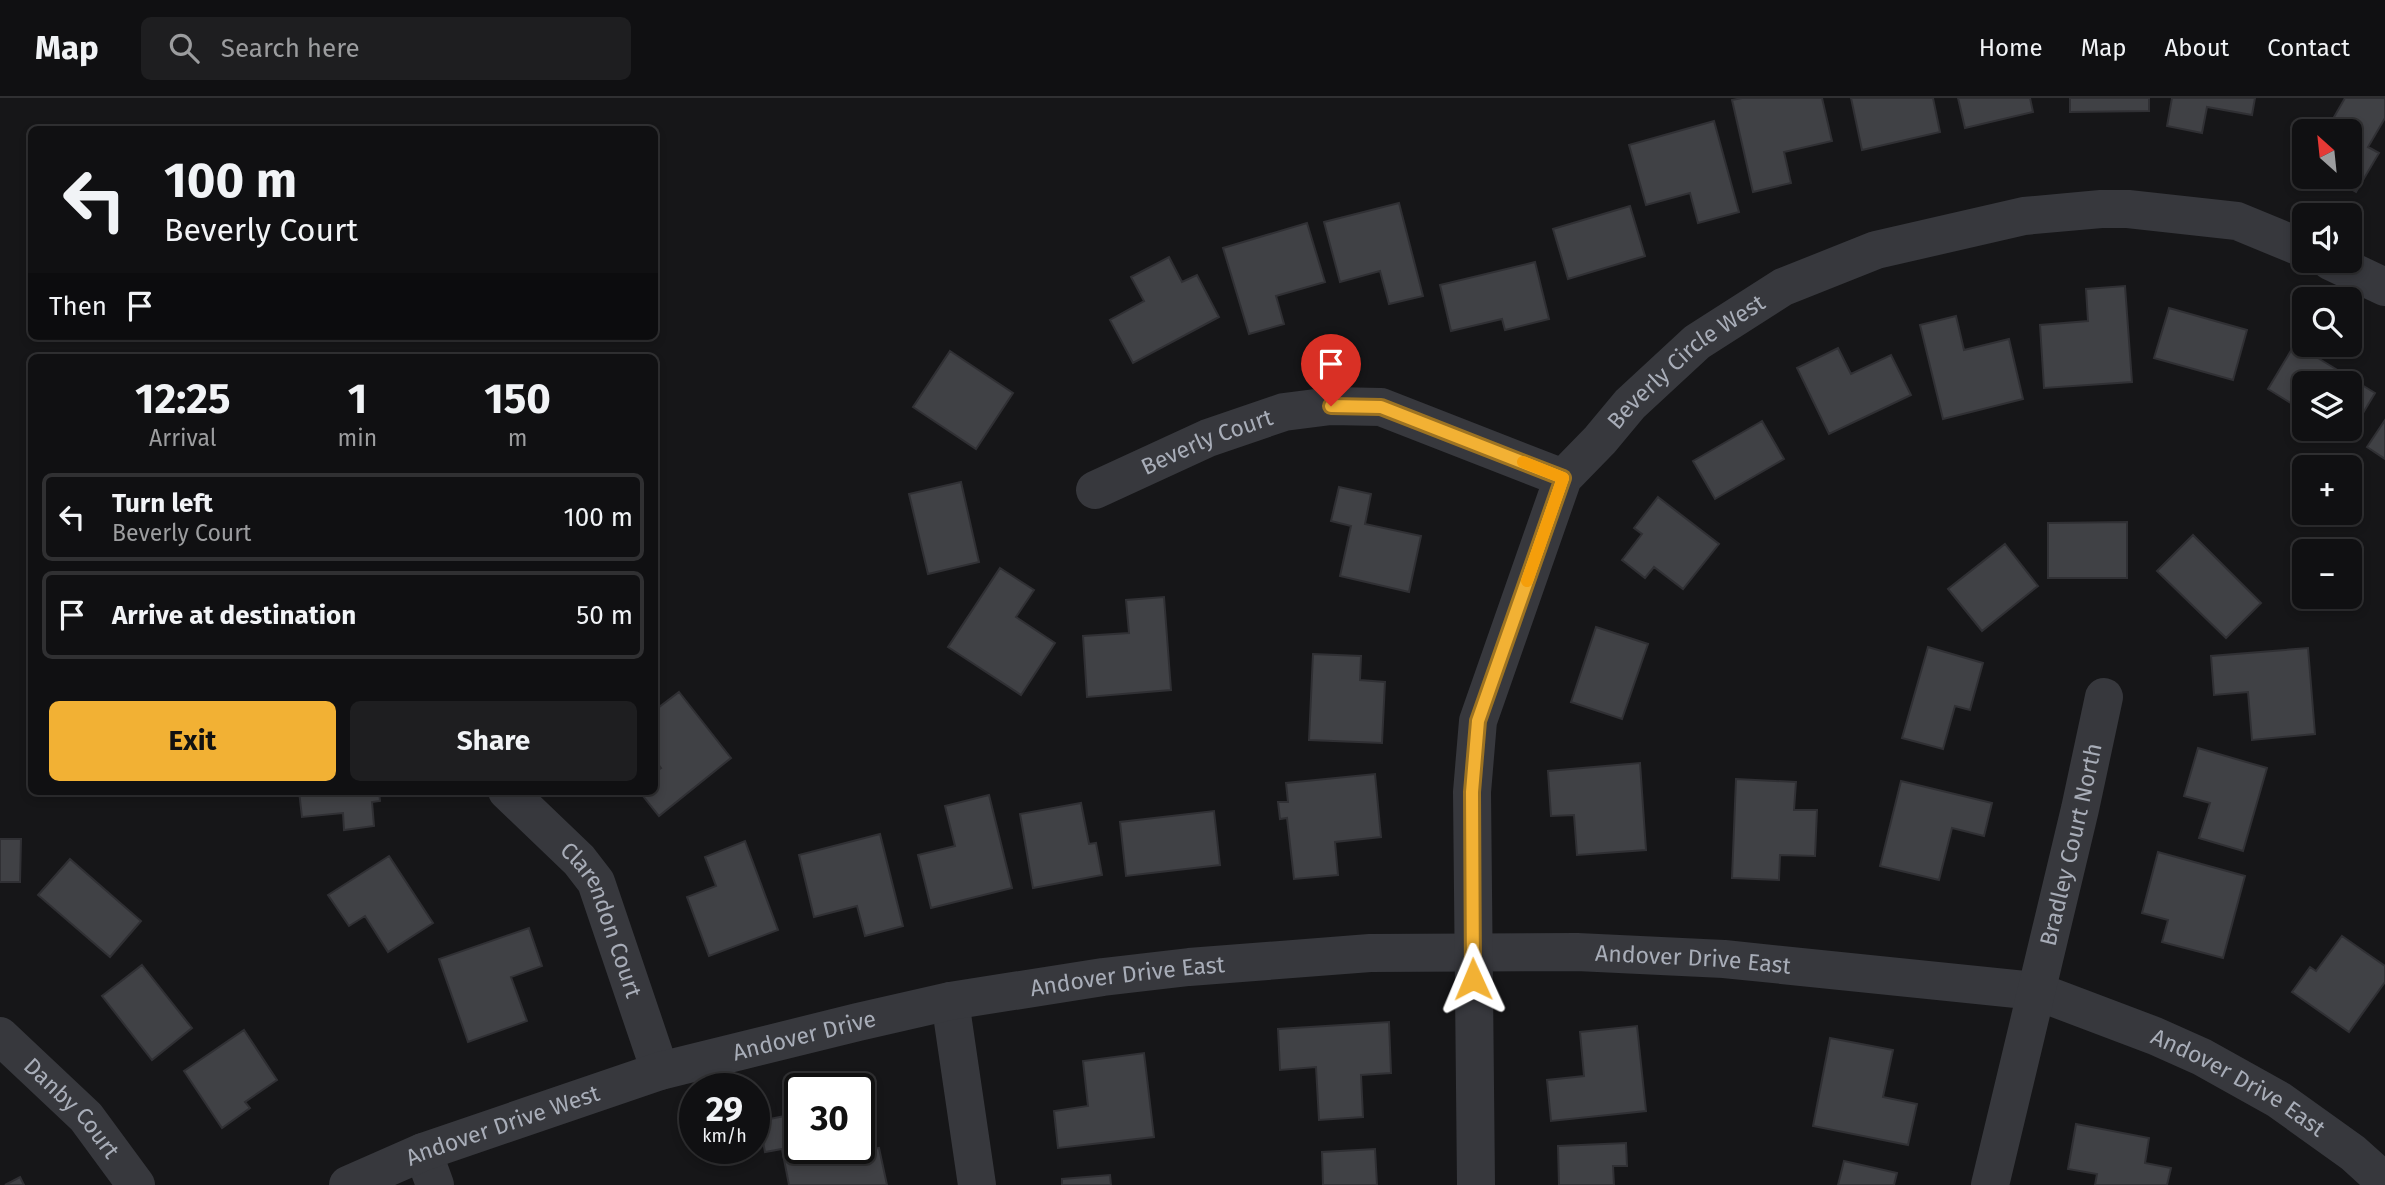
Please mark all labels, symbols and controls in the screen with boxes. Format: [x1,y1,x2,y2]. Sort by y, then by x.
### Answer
search box [141,17,631,80]
text: Map [35,28,99,68]
icon: search [165,29,203,67]
text: Search here [221,33,360,64]
text: Home [1979,34,2043,62]
text: Map [2081,34,2127,62]
text: About [2165,34,2229,62]
text: Contact [2267,34,2350,62]
north arrow [2292,119,2362,189]
map controls [2292,119,2362,609]
text: 100 m [164,151,297,210]
icon: left [49,154,140,245]
button: sound [2292,203,2362,273]
text: Beverly Court [164,211,358,249]
icon: arrive [121,287,159,325]
button: search [2292,287,2362,357]
street label: Beverly Circle West [1601,288,1771,435]
text: Then [49,291,107,322]
pin [1301,334,1361,406]
icon: arrive [1312,345,1350,383]
button: layers [2292,371,2362,441]
text: 12:25 [135,374,231,424]
text: 1 [348,374,367,424]
text: 150 [484,374,551,424]
street label: Beverly Court [1137,403,1277,481]
text: Arrival [149,424,217,452]
text: min [338,424,377,452]
text: m [508,424,527,452]
button: + [2292,455,2362,525]
text: Turn left [112,488,213,519]
icon: left [53,498,91,536]
text: 100 m [564,502,633,533]
text: Beverly Court [112,519,251,547]
button: − [2292,539,2362,609]
icon: arrive [53,596,91,634]
text: Arrive at destination [112,600,356,631]
text: 50 m [576,600,633,631]
button: Exit [49,701,336,781]
button: Share [350,701,637,781]
street label: Bradley Court North [2034,741,2108,949]
street label: Clarendon Court [555,836,648,1002]
street label: Andover Drive East [1595,939,1793,980]
position arrow [1436,942,1510,1016]
street label: Andover Drive East [1028,950,1226,1002]
street label: Andover Drive [730,1004,879,1066]
street label: Andover Drive East [2147,1022,2331,1143]
street label: Danby Court [18,1052,126,1164]
speed limit sign: 30 [784,1073,875,1164]
street label: Andover Drive West [401,1079,604,1172]
text: 29 [706,1088,743,1130]
text: km/h [702,1125,747,1147]

